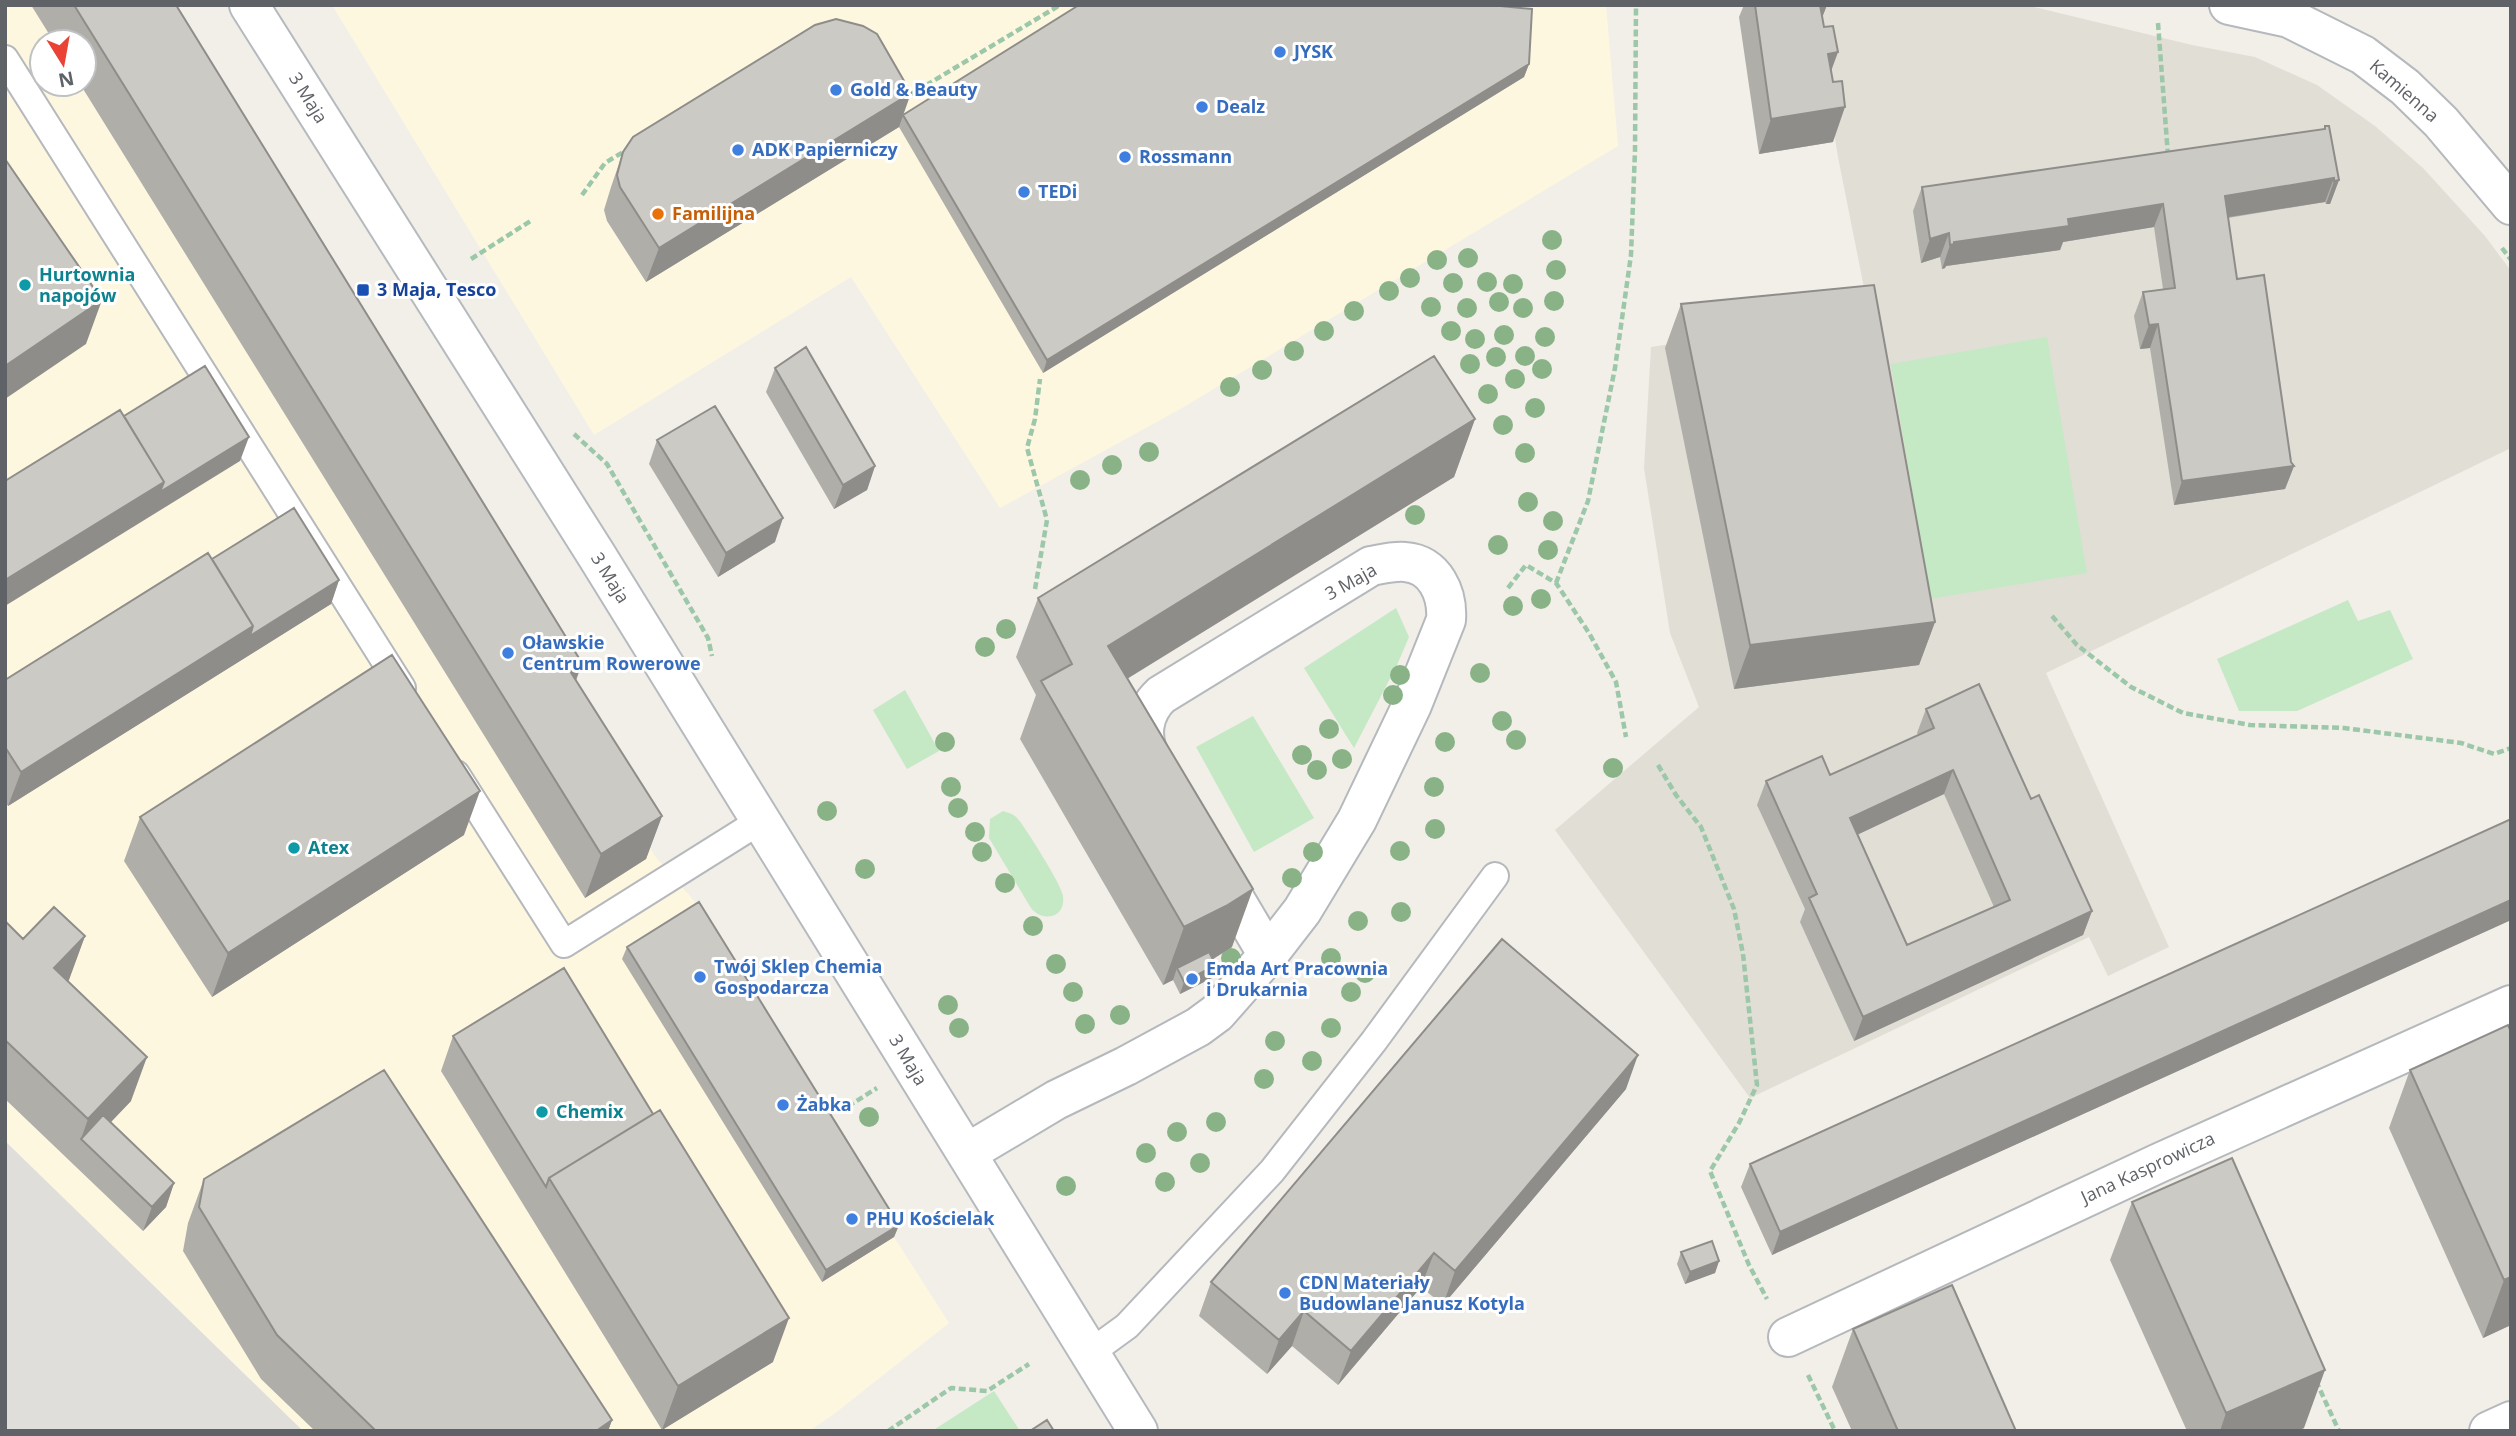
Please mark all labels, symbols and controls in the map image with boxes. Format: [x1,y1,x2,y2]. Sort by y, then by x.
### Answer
north arrow [28,28,98,98]
place label: JYSK [1292,39,1333,63]
marker: JYSK [1272,44,1288,60]
street label: Kamienna [2365,53,2444,127]
text: N [56,65,76,94]
street label: 3 Maja [284,67,334,127]
place label: Gold & Beauty [850,77,978,101]
marker: Gold & Beauty [828,82,844,98]
place label: Dealz [1216,94,1265,118]
marker: Dealz [1194,99,1210,115]
place label: ADK Papierniczy [752,137,899,161]
marker: ADK Papierniczy [730,142,746,158]
place label: Rossmann [1139,144,1232,168]
marker: Rossmann [1117,149,1133,165]
place label: TEDi [1038,179,1077,203]
marker: TEDi [1016,184,1032,200]
place label: Familijna [672,201,755,225]
marker: Familijna [650,206,666,222]
place label: Hurtownia napojów [39,262,135,307]
marker: Hurtownia napojów [17,277,33,293]
place label: 3 Maja, Tesco [377,277,496,301]
marker: 3 Maja, Tesco [355,282,371,298]
street label: 3 Maja [586,547,636,607]
street label: 3 Maja [1320,557,1381,605]
place label: Oławskie Centrum Rowerowe [522,630,701,675]
marker: Oławskie Centrum Rowerowe [500,645,516,661]
place label: Atex [308,835,350,859]
marker: Atex [286,840,302,856]
place label: Twój Sklep Chemia Gospodarcza [714,954,882,999]
place label: Emda Art Pracownia i Drukarnia [1206,956,1388,1001]
marker: Twój Sklep Chemia Gospodarcza [692,969,708,985]
marker: Emda Art Pracownia i Drukarnia [1184,971,1200,987]
street label: 3 Maja [884,1029,933,1090]
place label: Żabka [797,1092,852,1116]
marker: Żabka [775,1097,791,1113]
place label: Chemix [556,1099,624,1123]
marker: Chemix [534,1104,550,1120]
street label: Jana Kasprowicza [2075,1126,2218,1209]
place label: PHU Kościelak [866,1206,995,1230]
marker: PHU Kościelak [844,1211,860,1227]
place label: CDN Materiały Budowlane Janusz Kotyla [1299,1270,1525,1315]
marker: CDN Materiały Budowlane Janusz Kotyla [1277,1285,1293,1301]

